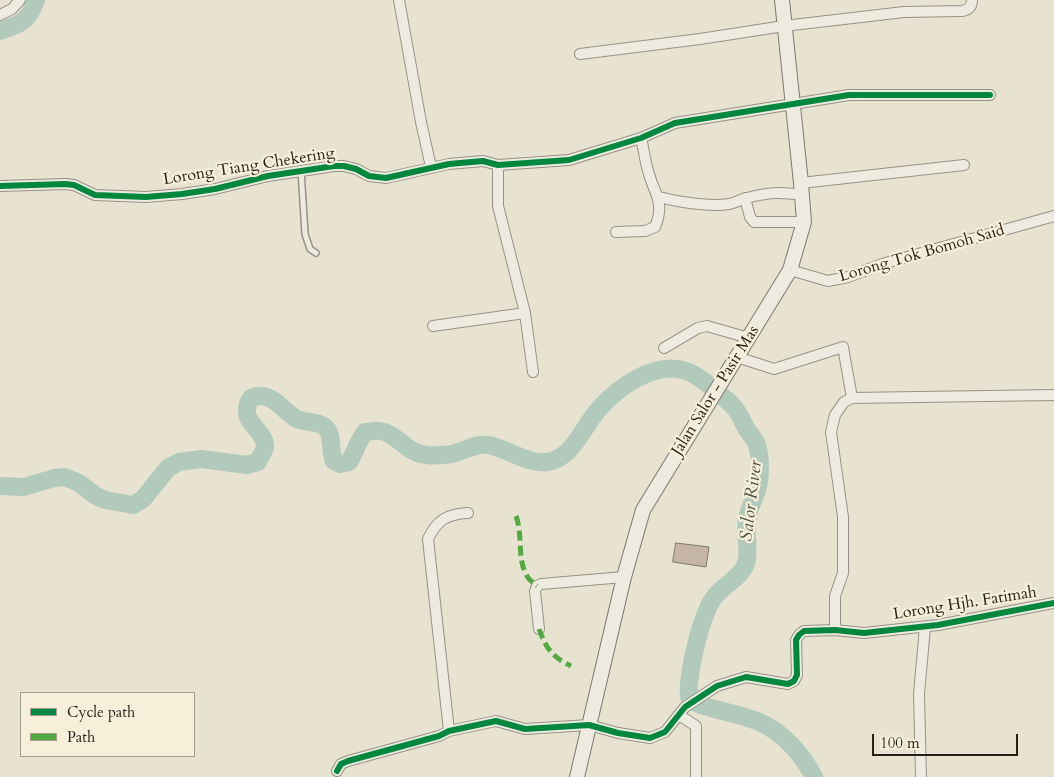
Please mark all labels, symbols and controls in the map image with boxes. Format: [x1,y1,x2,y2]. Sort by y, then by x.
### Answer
street label: Lorong Tiang Chekering [162,144,336,190]
street label: Lorong Tok Bomoh Said [837,221,1007,287]
street label: Jalan Salor - Pasir Mas [668,322,764,460]
water label: Salor River [736,459,768,543]
street label: Lorong Hjh. Fatimah [892,583,1038,625]
legend [20,692,195,757]
text: Cycle path [67,702,135,722]
scale bar [874,724,1020,756]
text: Path [67,727,95,747]
text: 100 m [880,733,920,753]

